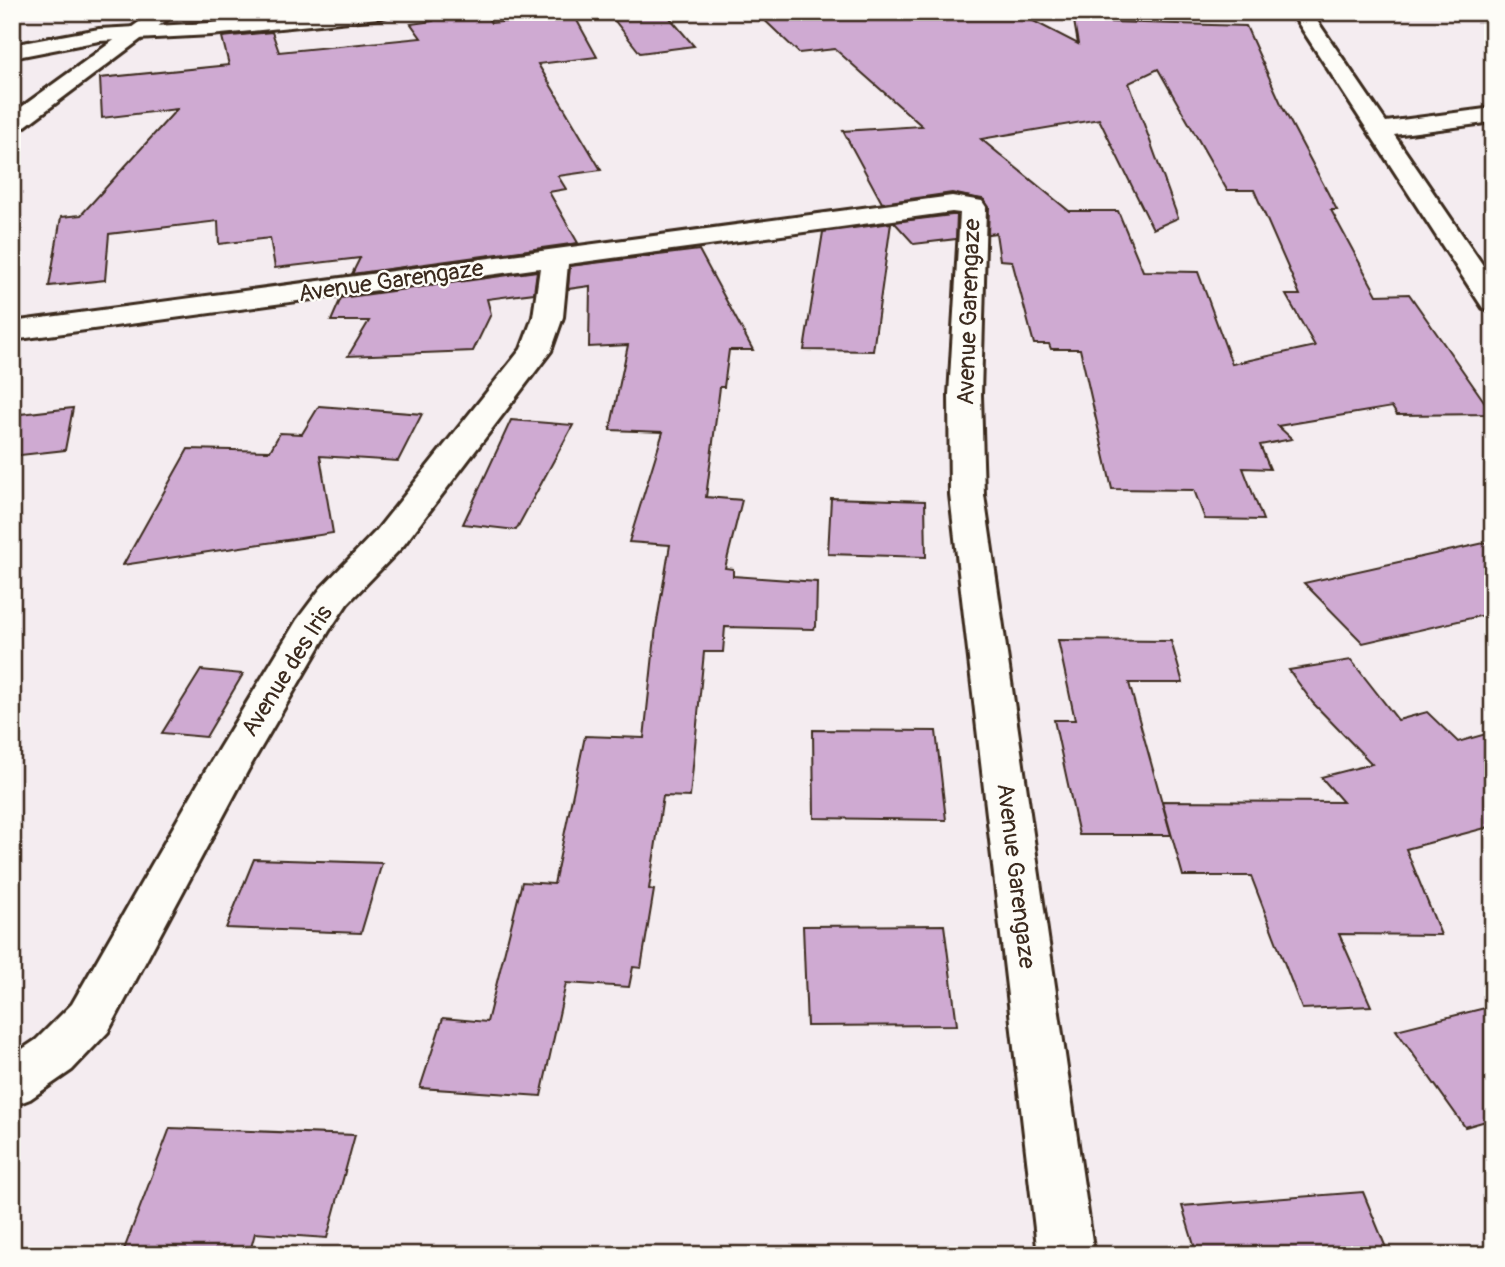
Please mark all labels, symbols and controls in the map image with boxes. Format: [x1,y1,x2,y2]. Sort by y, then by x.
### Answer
street label: Avenue Garengaze [951,218,987,406]
street label: Avenue Garengaze [297,254,486,308]
street label: Avenue des Iris [235,600,339,742]
street label: Avenue Garengaze [990,782,1042,971]

